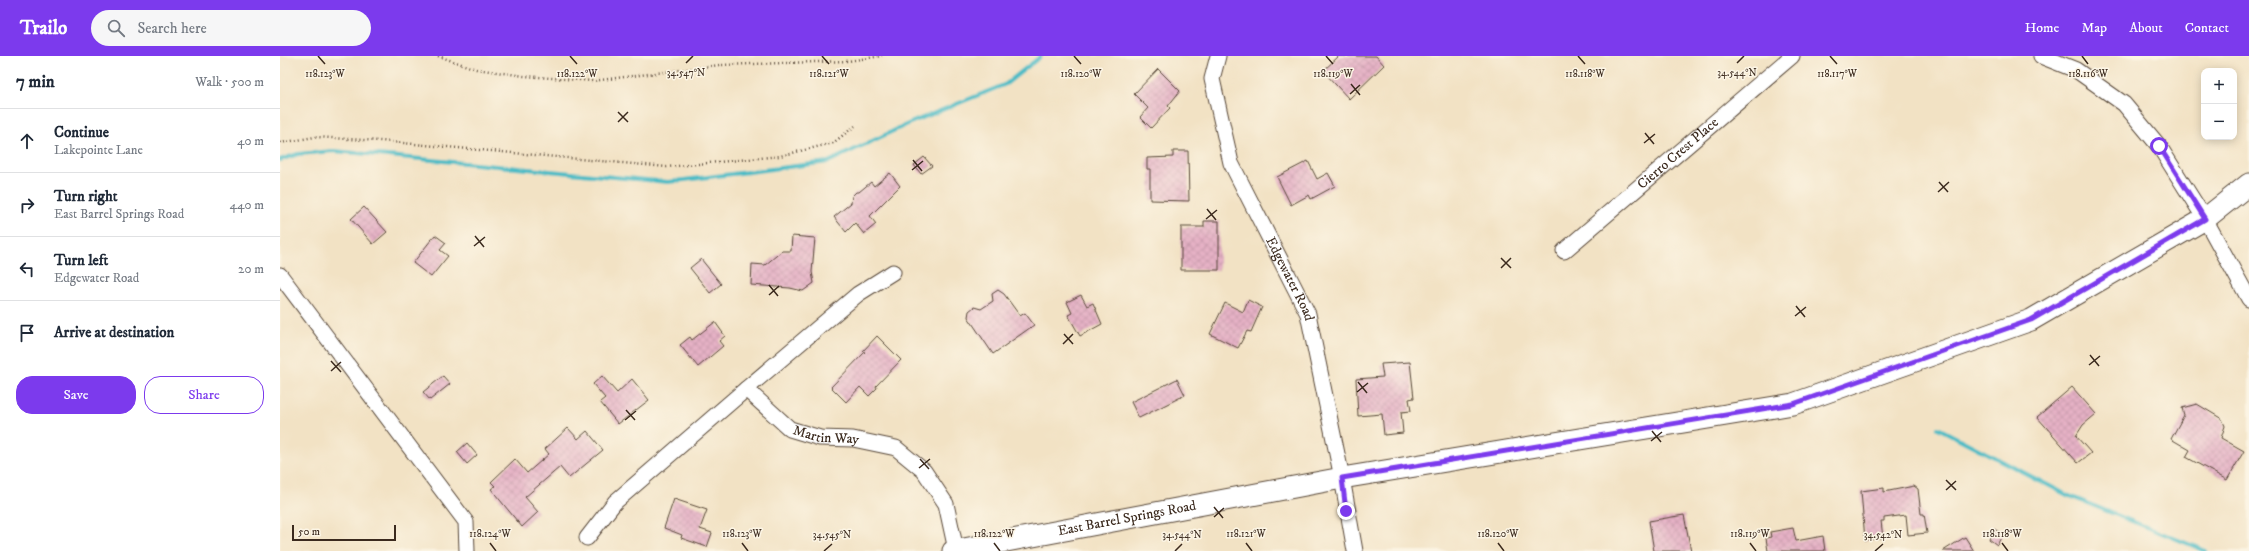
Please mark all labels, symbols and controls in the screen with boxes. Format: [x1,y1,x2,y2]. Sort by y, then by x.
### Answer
search box [91,10,371,46]
text: Trailo [20,17,67,40]
icon: search [105,17,127,39]
text: Search here [137,19,207,38]
text: Home [2025,19,2059,37]
text: Map [2081,19,2107,37]
text: About [2129,19,2163,37]
text: Contact [2185,19,2229,37]
text: 34.547°N [667,67,705,79]
text: 34.544°N [1717,67,1757,79]
text: 118.123°W [305,68,346,80]
text: 118.122°W [557,68,598,80]
text: 118.121°W [809,68,850,80]
text: 118.120°W [1060,68,1102,80]
text: 118.119°W [1313,68,1354,80]
text: 118.118°W [1565,68,1606,80]
text: 118.117°W [1817,68,1858,80]
text: 118.116°W [2068,68,2109,80]
map controls [2201,68,2237,140]
button: + [2201,68,2237,104]
text: 7 min [16,71,55,93]
text: Walk · 500 m [195,74,264,90]
button: − [2201,104,2237,140]
street label: Cierro Crest Place [1634,114,1723,193]
text: Continue [54,123,109,142]
icon: ahead [16,130,38,152]
text: 40 m [237,133,264,149]
route start [2150,137,2168,155]
text: Lakepointe Lane [54,142,143,158]
text: Turn right [54,187,117,206]
icon: right [16,194,38,216]
text: 440 m [229,197,264,213]
text: East Barrel Springs Road [54,206,184,222]
street label: Edgewater Road [1261,234,1318,322]
text: Turn left [54,251,108,270]
icon: left [16,258,38,280]
text: 20 m [238,261,264,277]
text: Edgewater Road [54,270,139,286]
icon: arrive [16,322,38,344]
text: Arrive at destination [54,323,174,342]
button: Save [16,376,136,414]
button: Share [144,376,264,414]
street label: Martin Way [791,421,861,449]
street label: East Barrel Springs Road [1056,497,1198,540]
route end [1337,502,1355,520]
scale bar [292,523,396,542]
text: 50 m [298,525,320,539]
text: 118.124°W [469,528,512,540]
text: 118.123°W [722,528,763,540]
text: 118.122°W [974,528,1015,540]
text: 118.121°W [1226,528,1267,540]
text: 118.120°W [1477,528,1519,540]
text: 118.119°W [1730,528,1771,540]
text: 118.118°W [1982,528,2023,540]
text: 34.545°N [813,529,851,541]
text: 34.544°N [1162,529,1202,541]
text: 34.542°N [1864,529,1902,541]

